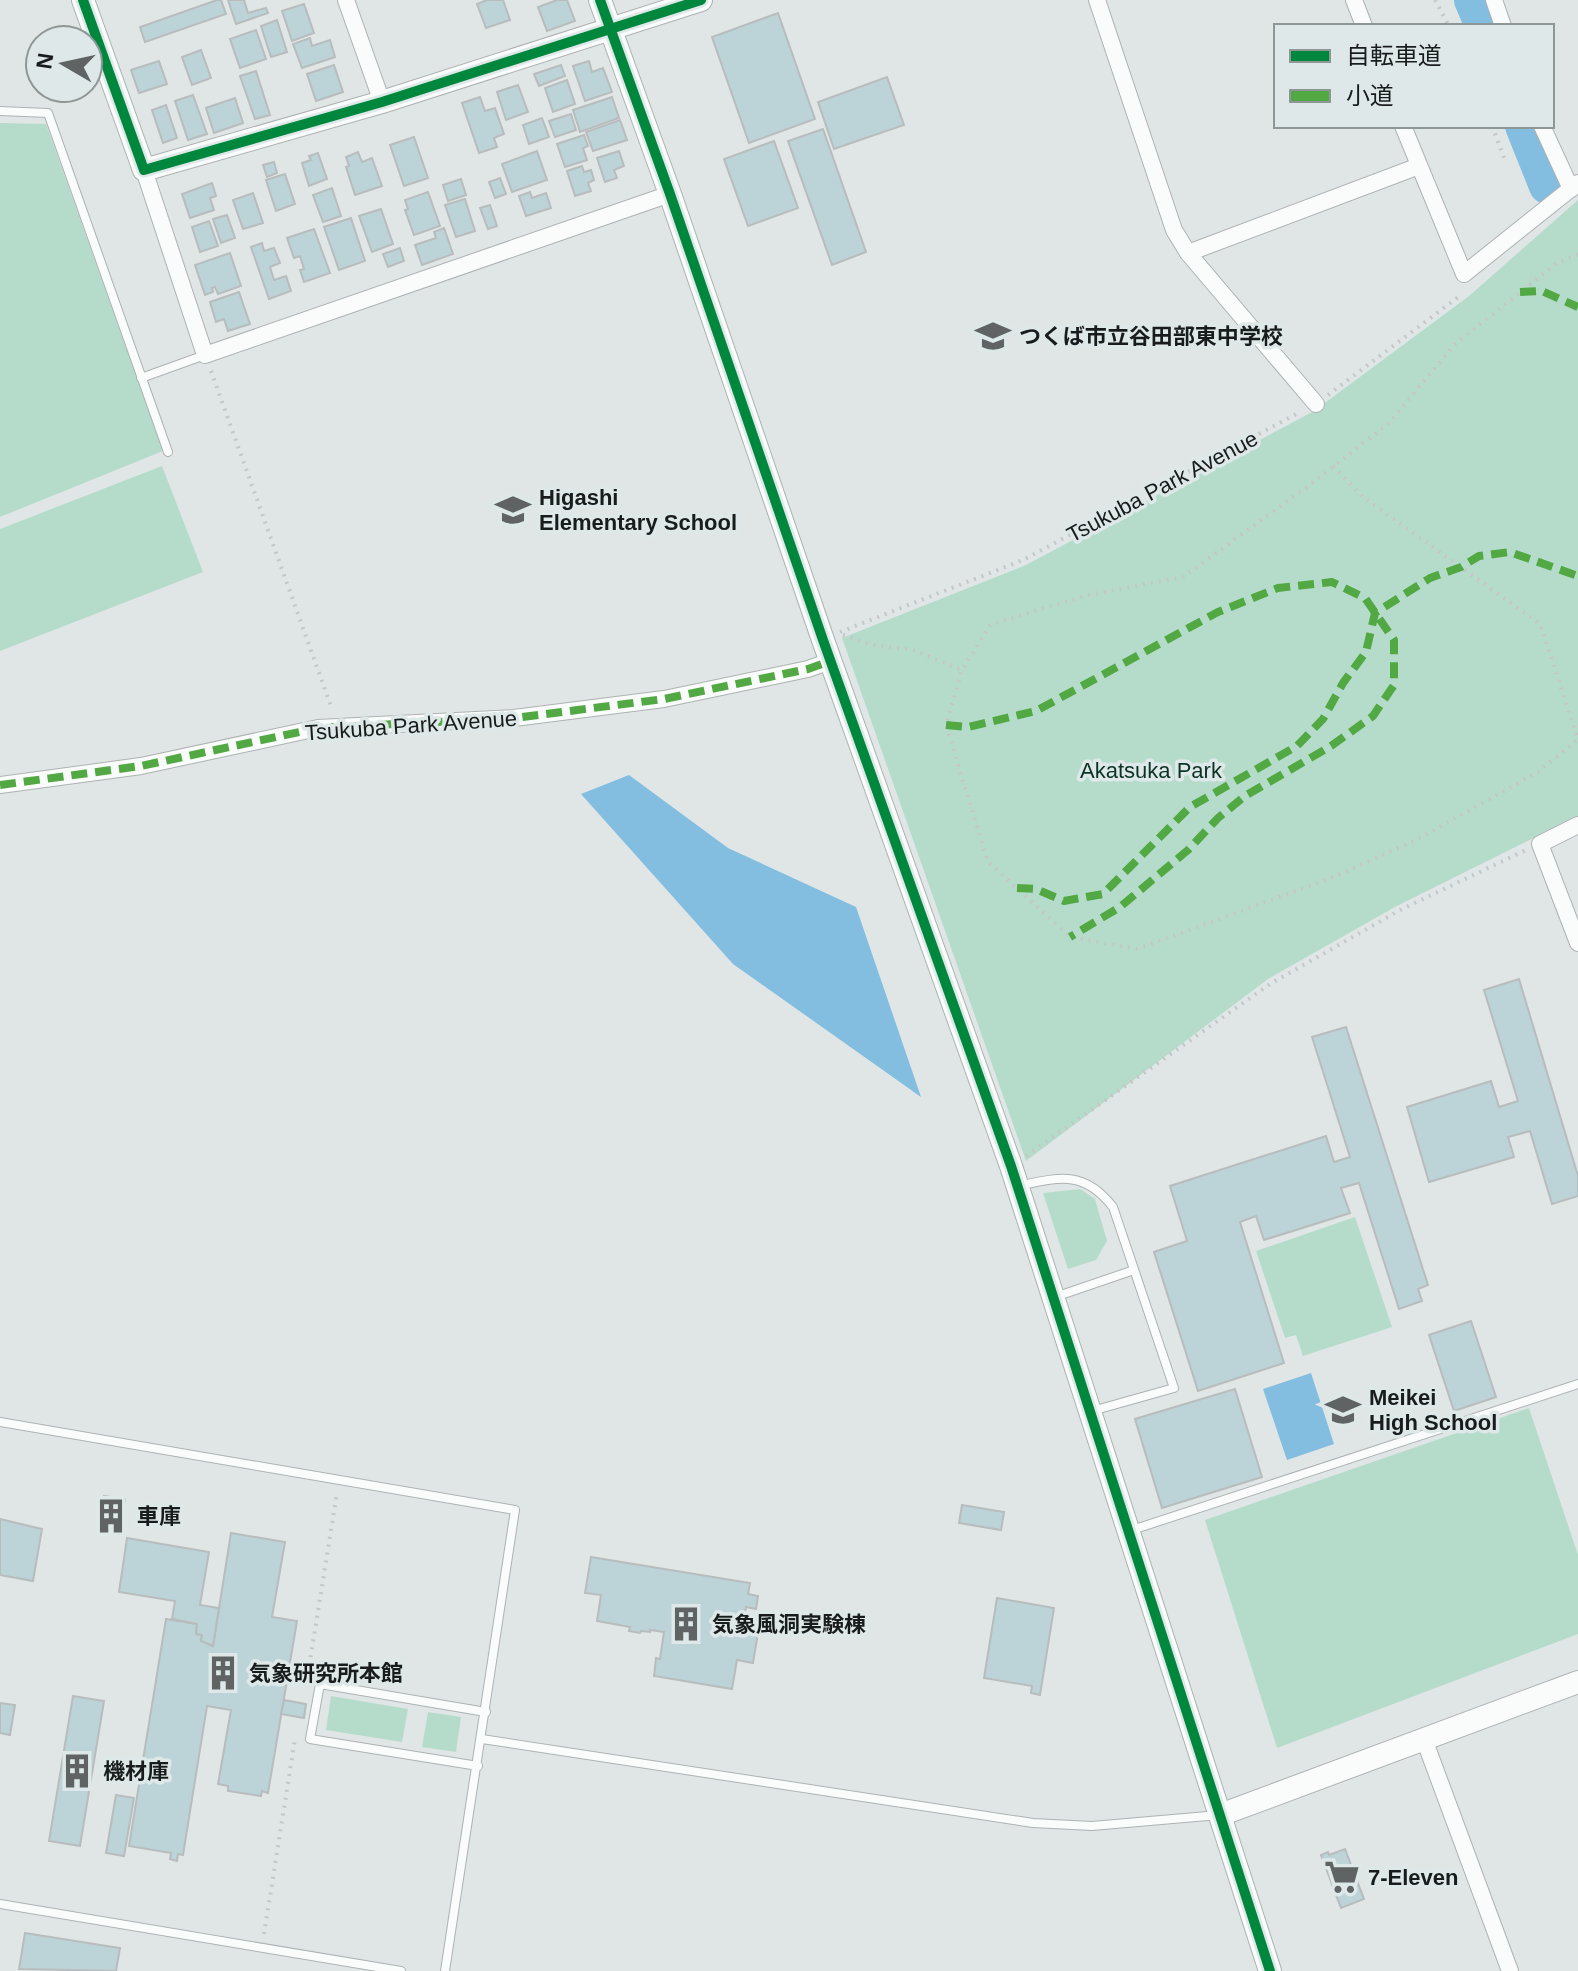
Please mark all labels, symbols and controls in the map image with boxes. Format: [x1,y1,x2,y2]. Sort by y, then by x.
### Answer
north arrow [24,24,104,104]
legend [1274,24,1554,128]
text: 自転車道 [1346,42,1442,69]
text: N [31,51,58,71]
text: 小道 [1346,82,1394,109]
school or university icon: つくば市立谷田部東中学校 [974,317,1012,355]
place label: つくば市立谷田部東中学校 [1019,324,1283,349]
street label: Tsukuba Park Avenue [1063,426,1262,547]
place label: Higashi Elementary School [539,485,737,535]
school or university icon: Higashi Elementary School [494,491,532,529]
street label: Tsukuba Park Avenue [304,706,518,745]
park label: Akatsuka Park [1080,758,1223,783]
place label: Meikei High School [1369,1385,1497,1435]
school or university icon: Meikei High School [1324,1391,1362,1429]
building icon: 車庫 [92,1497,130,1535]
place label: 車庫 [137,1504,181,1529]
building icon: 気象風洞実験棟 [667,1605,705,1643]
place label: 気象風洞実験棟 [712,1612,866,1637]
building icon: 気象研究所本館 [204,1654,242,1692]
place label: 気象研究所本館 [249,1661,403,1686]
building icon: 機材庫 [58,1752,96,1790]
place label: 機材庫 [103,1759,169,1784]
supermarket icon: 7-Eleven [1323,1858,1361,1896]
place label: 7-Eleven [1368,1865,1459,1890]

